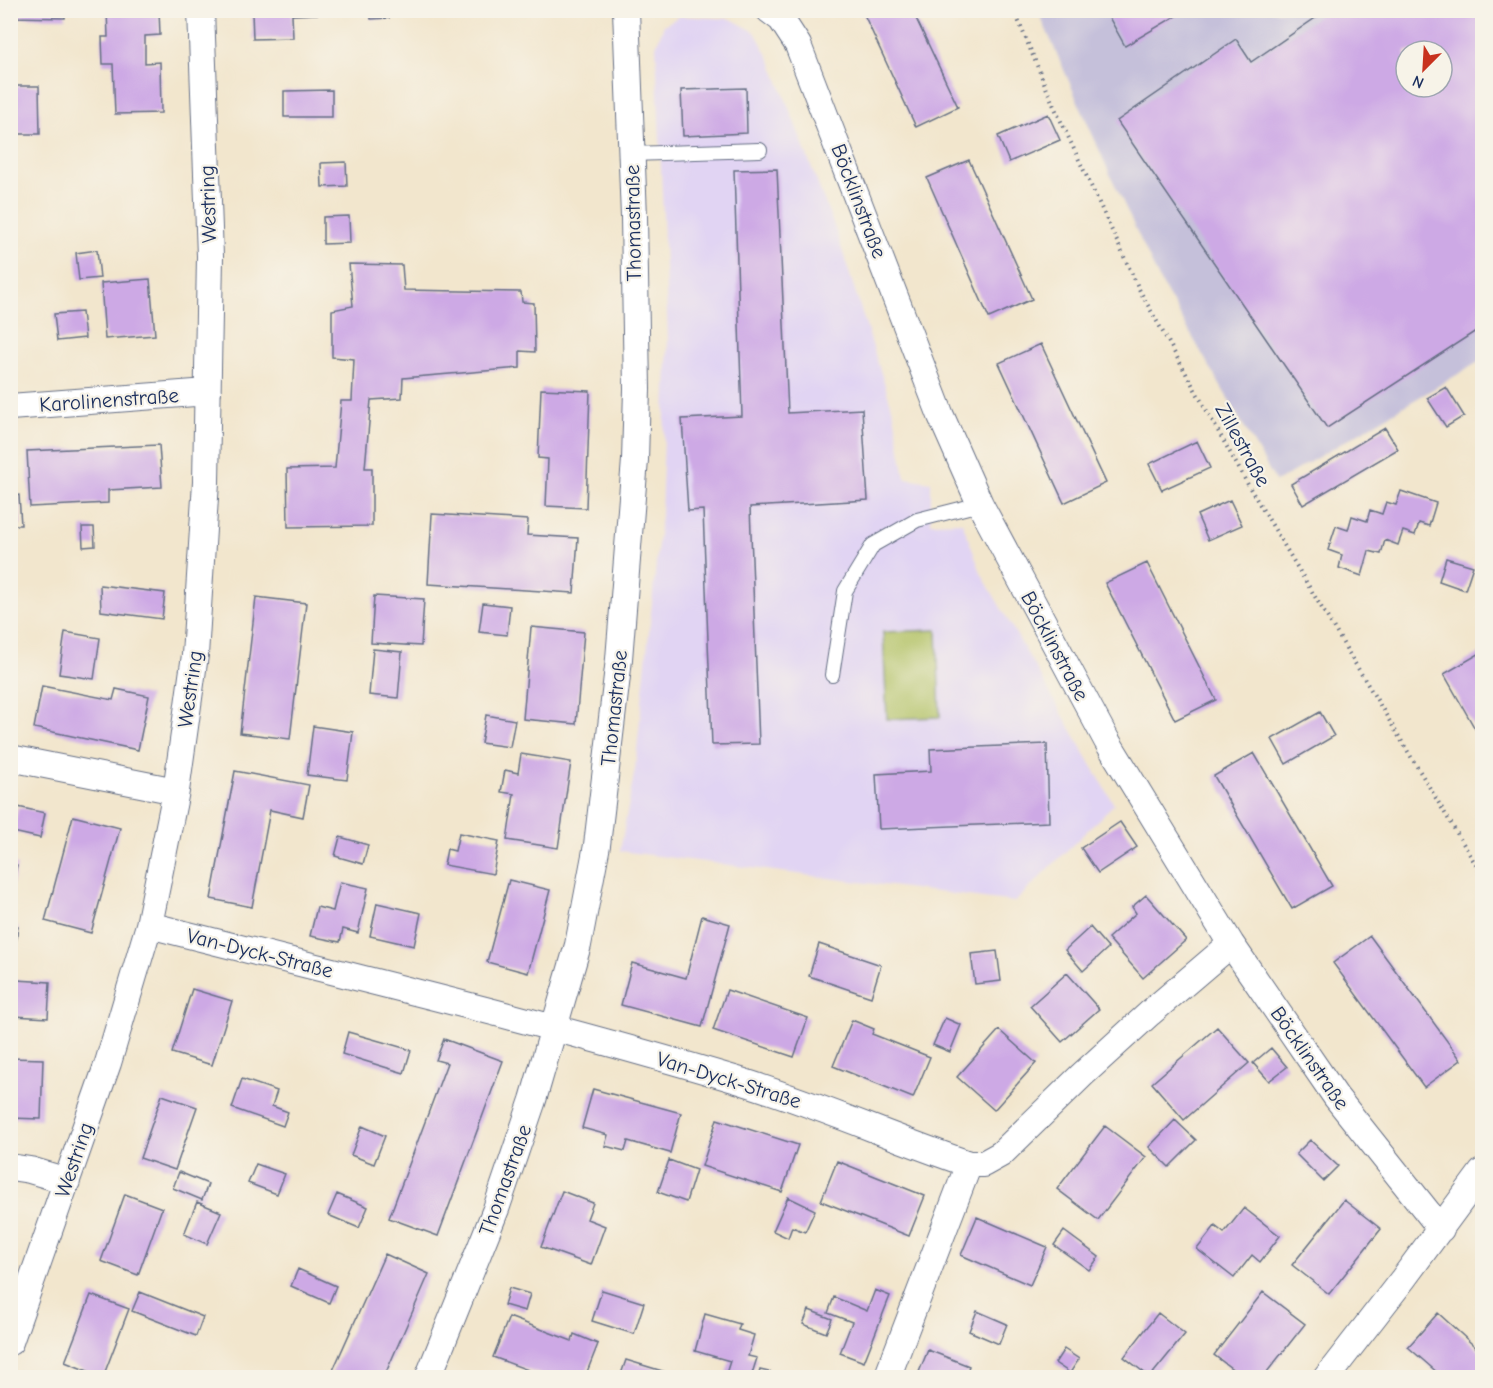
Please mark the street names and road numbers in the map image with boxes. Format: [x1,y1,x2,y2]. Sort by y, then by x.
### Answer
street label: Böcklinstraße [826,140,892,262]
street label: Thomastraße [620,164,646,282]
street label: Westring [195,165,221,243]
street label: Karolinenstraße [38,383,180,417]
street label: Zillestraße [1210,399,1276,491]
street label: Böcklinstraße [1016,587,1094,705]
street label: Westring [173,649,207,729]
street label: Thomastraße [596,649,632,767]
street label: Van-Dyck-Straße [184,923,336,983]
street label: Böcklinstraße [1266,1002,1354,1114]
street label: Van-Dyck-Straße [654,1047,804,1113]
street label: Westring [50,1119,98,1201]
street label: Thomastraße [474,1121,536,1239]

